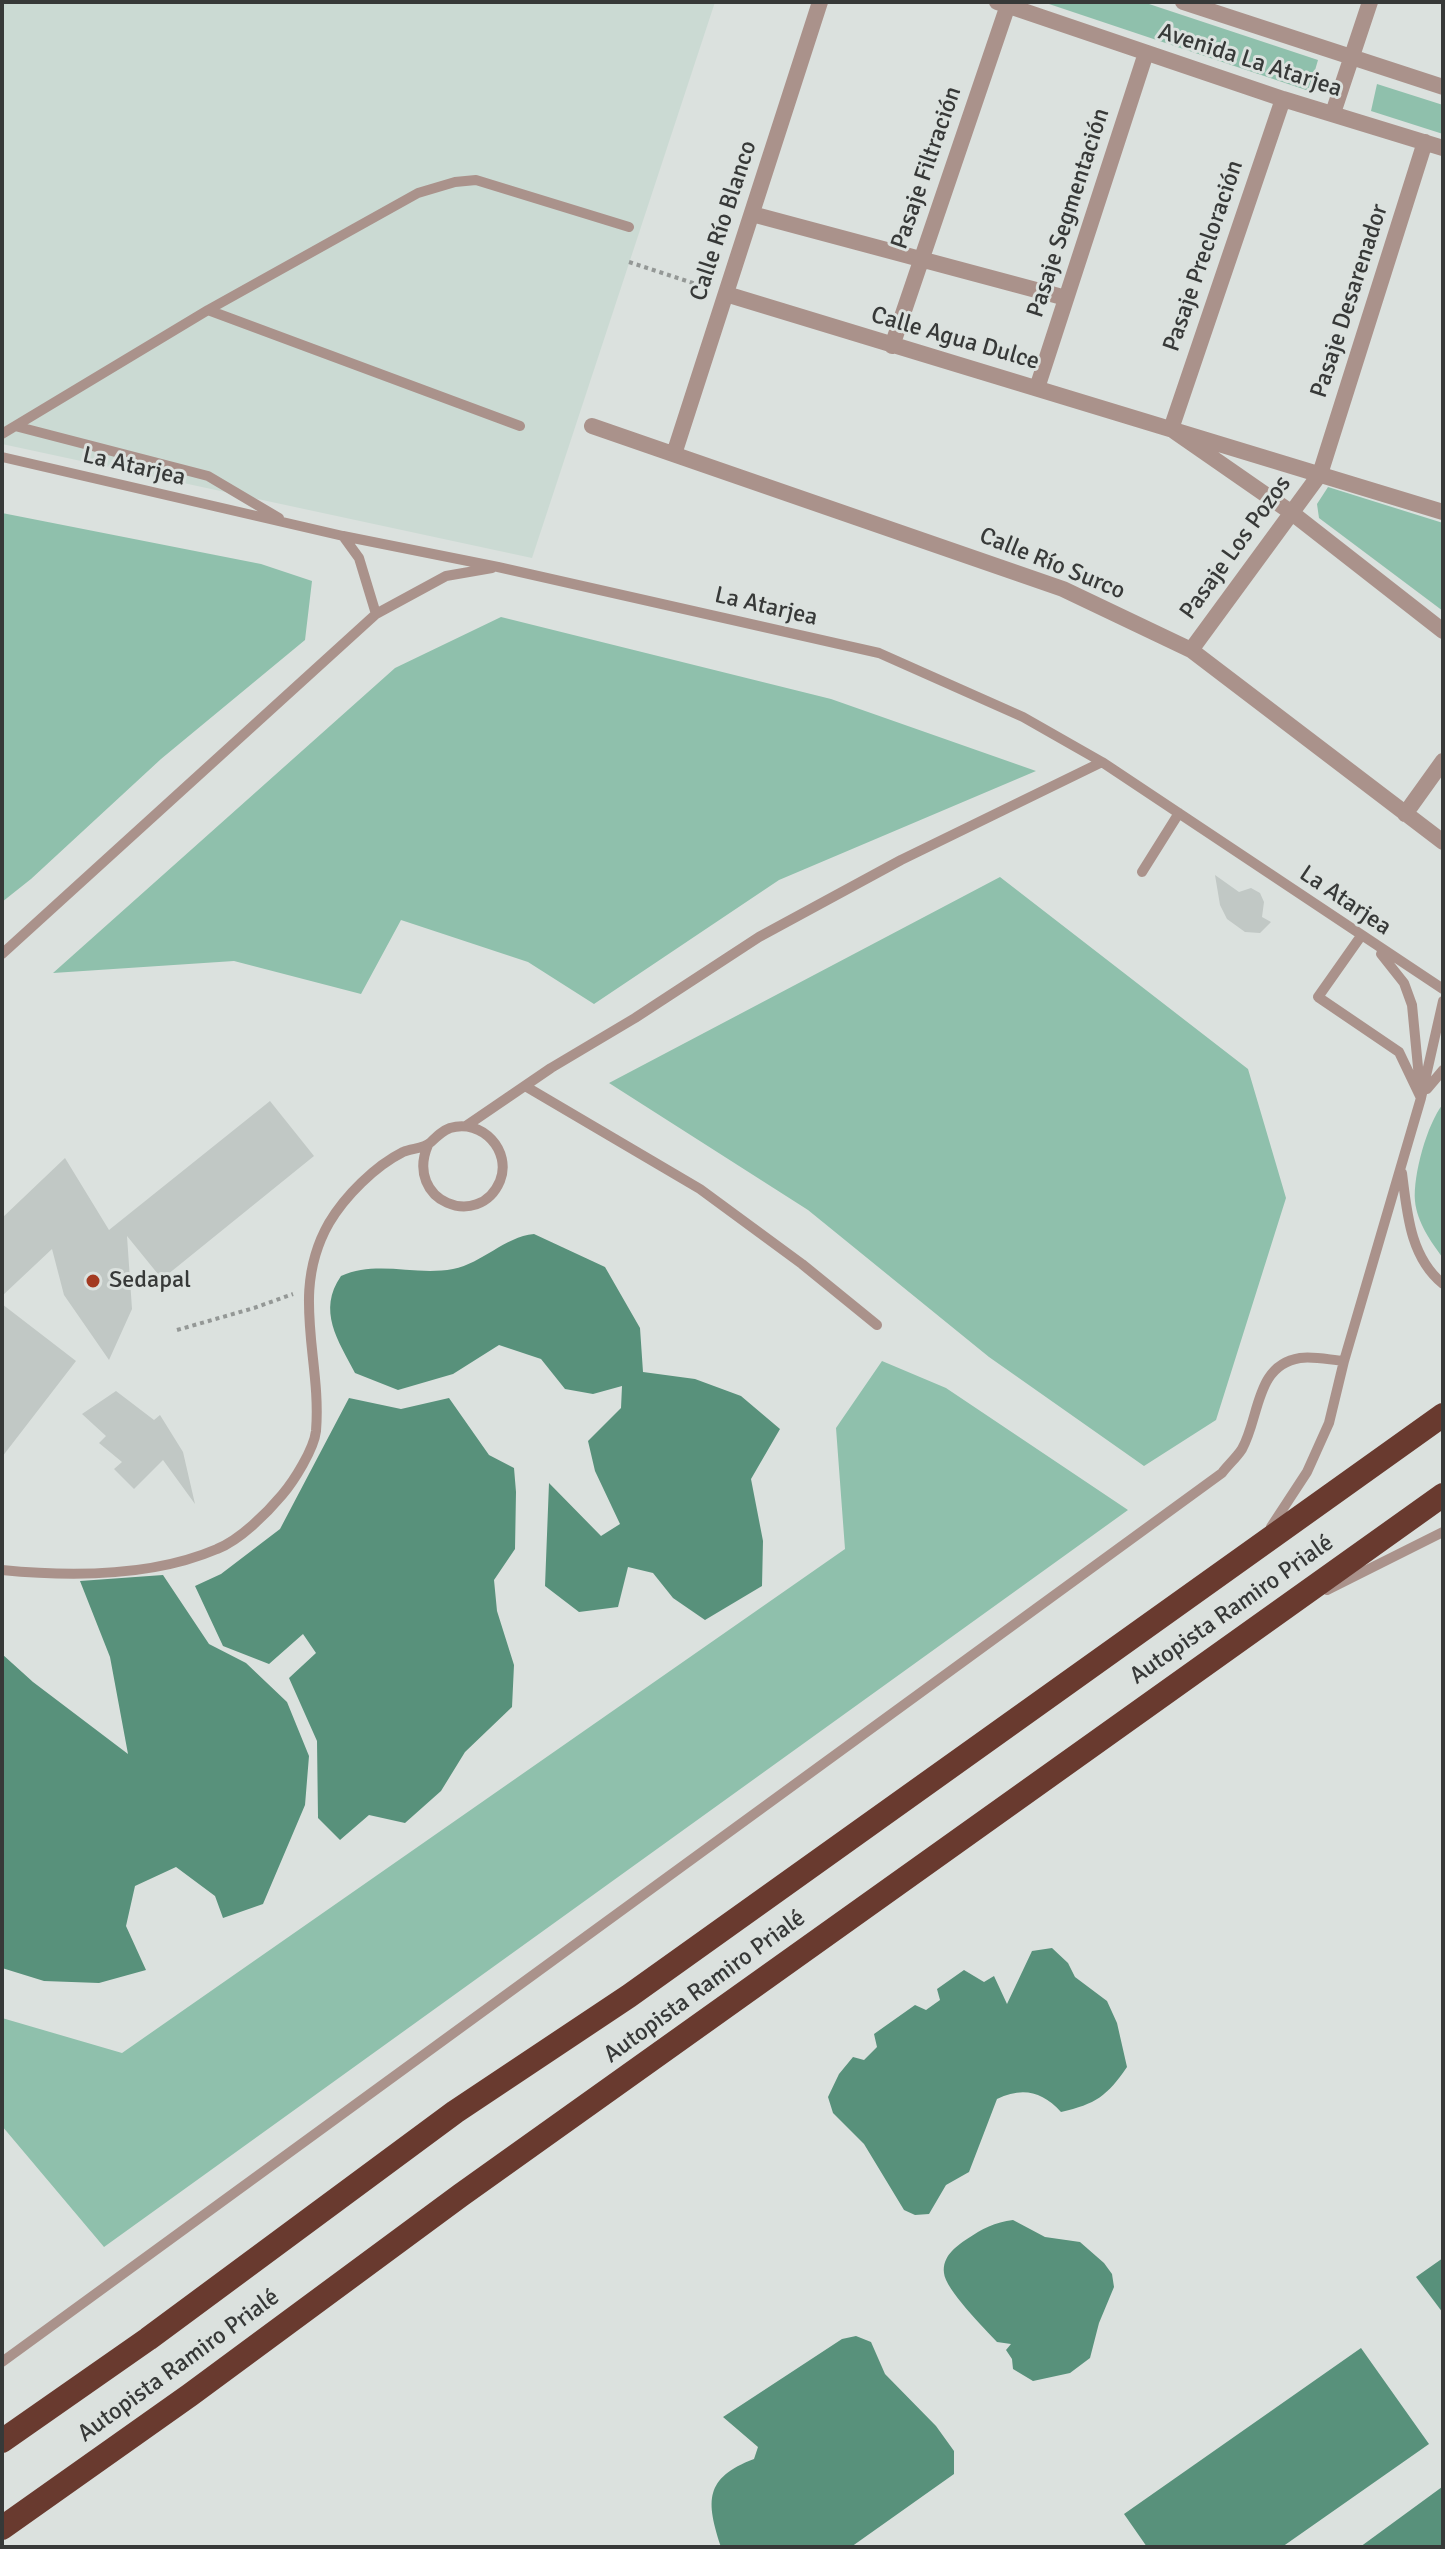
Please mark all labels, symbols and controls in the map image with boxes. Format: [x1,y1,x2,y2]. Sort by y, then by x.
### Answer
street label: Avenida La Atarjea [1155,18,1345,104]
street label: Pasaje Filtración [886,83,968,253]
street label: Pasaje Segmentación [1022,105,1116,321]
street label: Calle Río Blanco [685,137,763,305]
street label: Pasaje Precloración [1158,157,1250,355]
street label: Pasaje Desarenador [1305,201,1395,401]
street label: Calle Agua Dulce [867,301,1043,377]
street label: La Atarjea [80,441,188,493]
street label: Pasaje Los Pozos [1174,471,1298,625]
street label: Calle Río Surco [975,522,1129,606]
street label: La Atarjea [712,581,820,633]
street label: La Atarjea [1294,860,1396,942]
place label: Sedapal [109,1267,191,1295]
marker: Sedapal [84,1272,102,1290]
street label: Autopista Ramiro Prialé [1125,1529,1339,1691]
street label: Autopista Ramiro Prialé [599,1904,811,2070]
street label: Autopista Ramiro Prialé [73,2283,285,2449]

